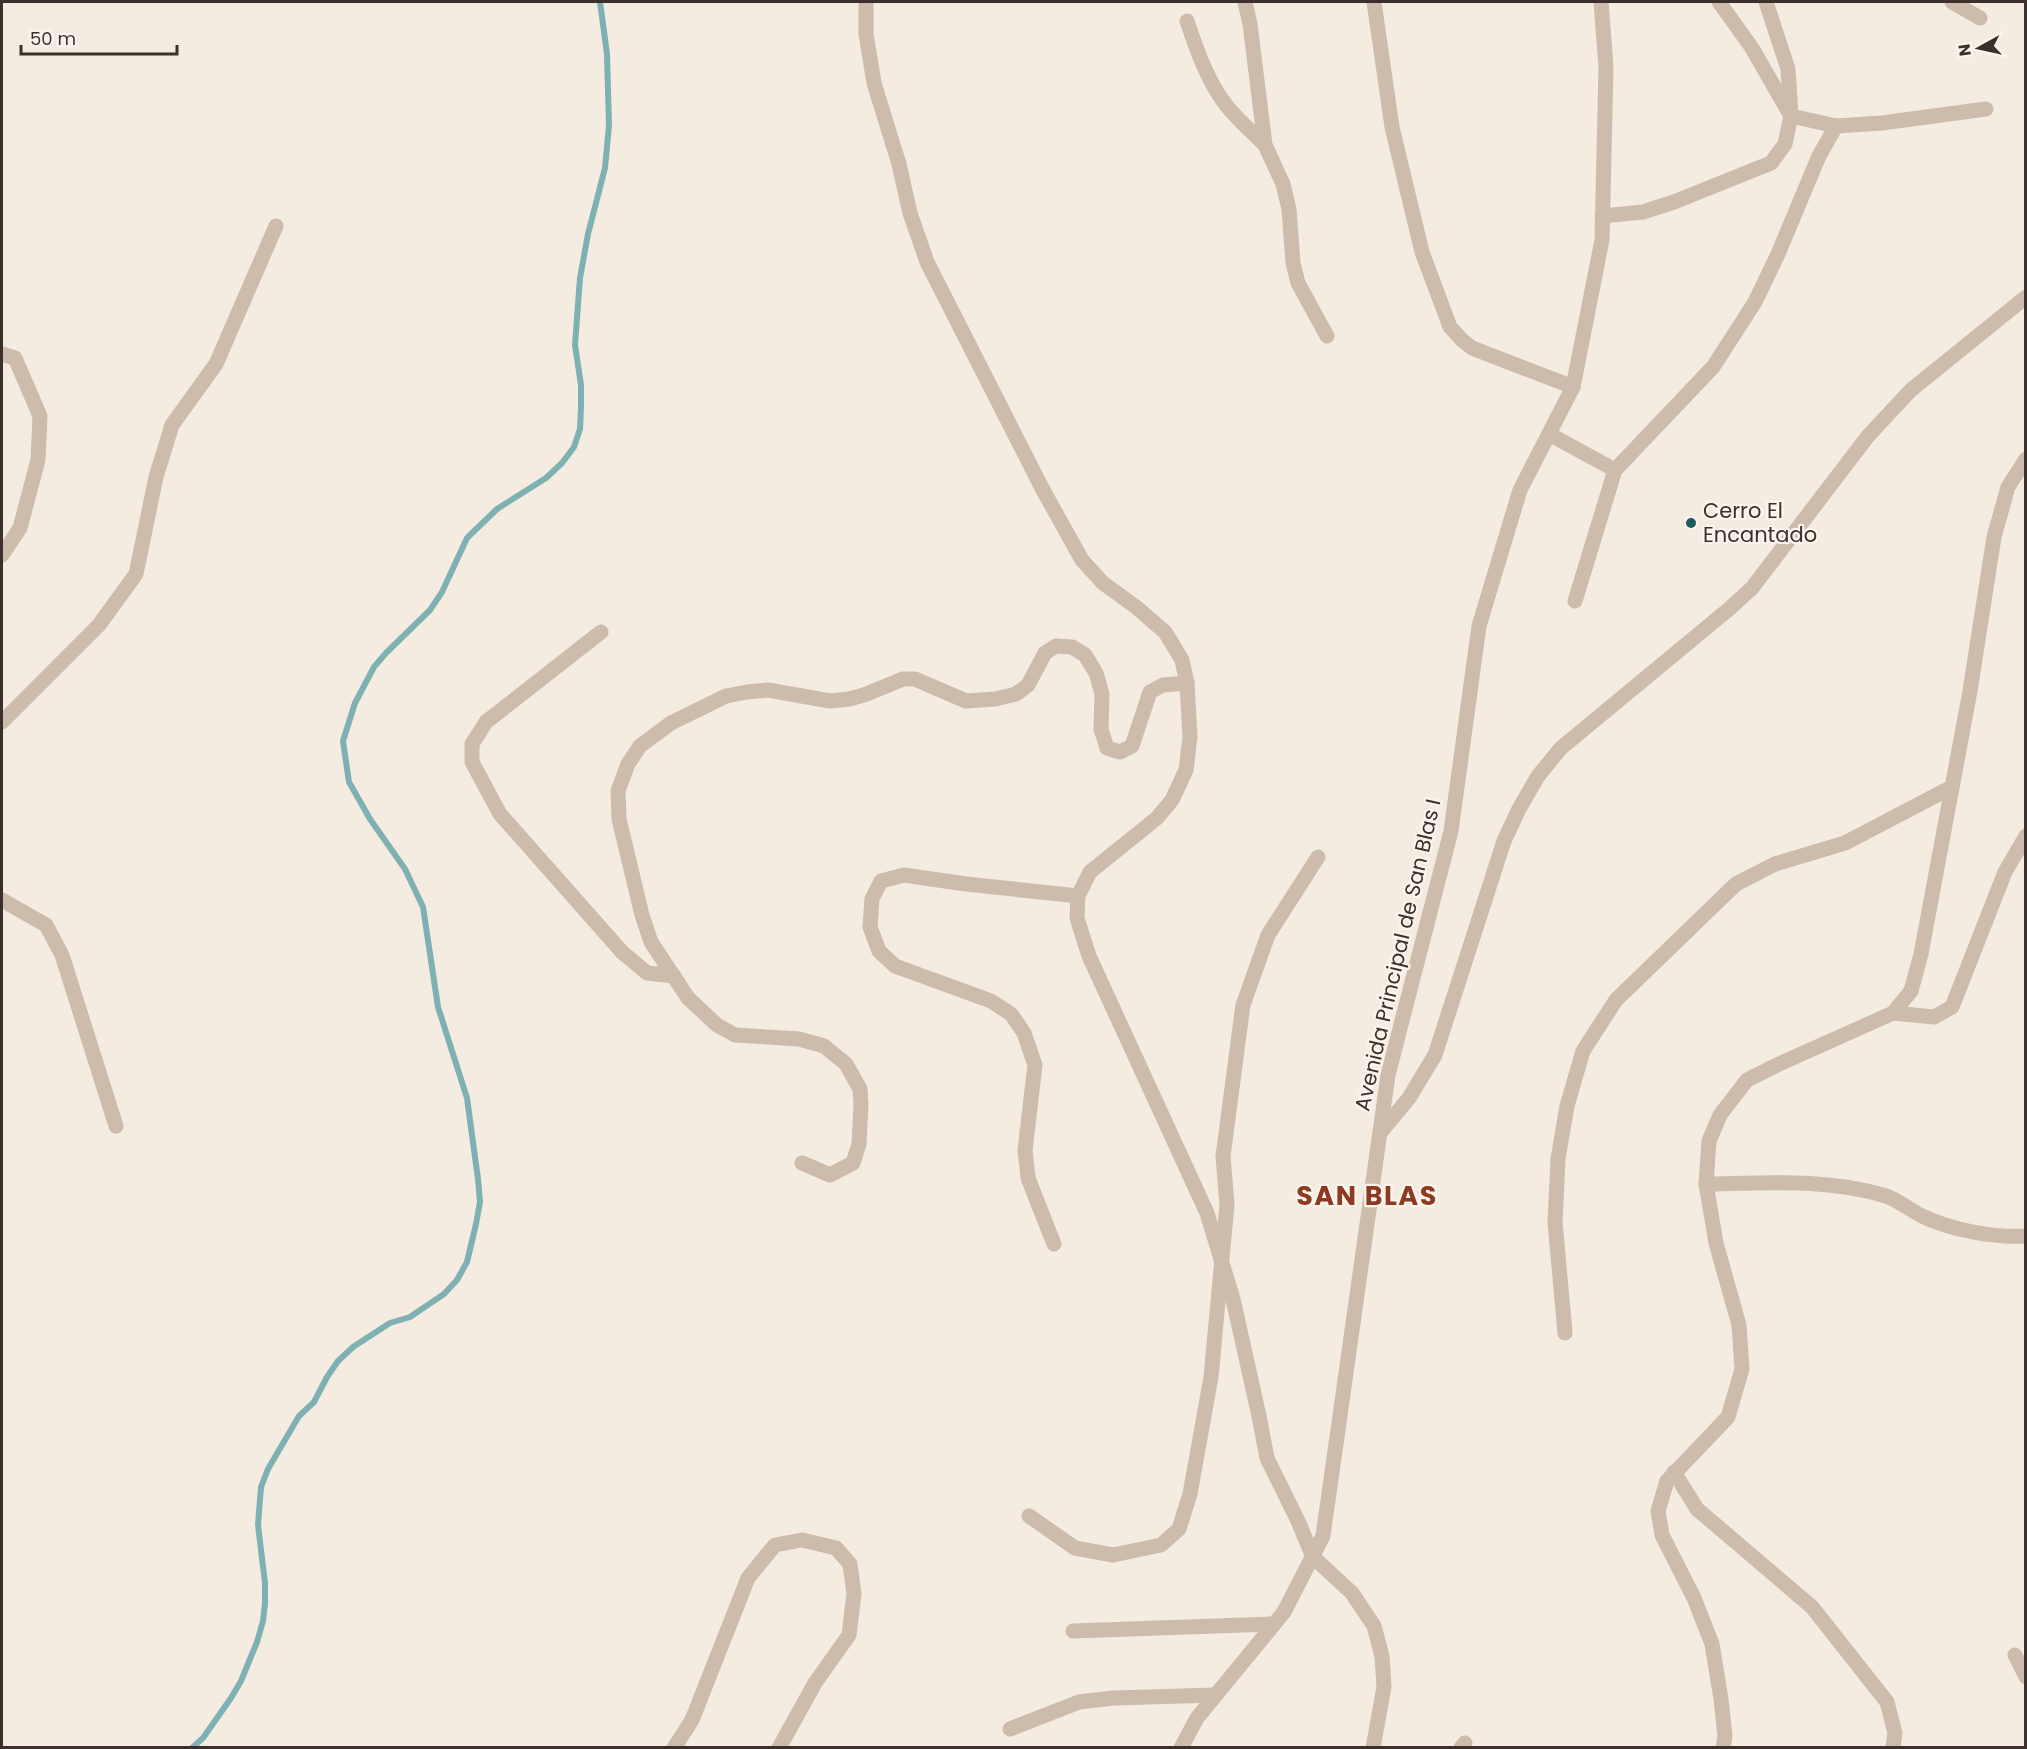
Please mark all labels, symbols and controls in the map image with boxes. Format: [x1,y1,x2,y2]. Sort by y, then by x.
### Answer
scale bar [21,18,177,56]
north arrow [1949,18,2009,78]
text: 50 m [30,26,76,51]
text: N [1952,42,1977,58]
place label: Cerro El Encantado [1703,496,1817,549]
marker: Cerro El Encantado [1684,516,1698,530]
street label: Avenida Principal de San Blas I [1347,796,1448,1114]
district label: SAN BLAS [1296,1177,1438,1214]

